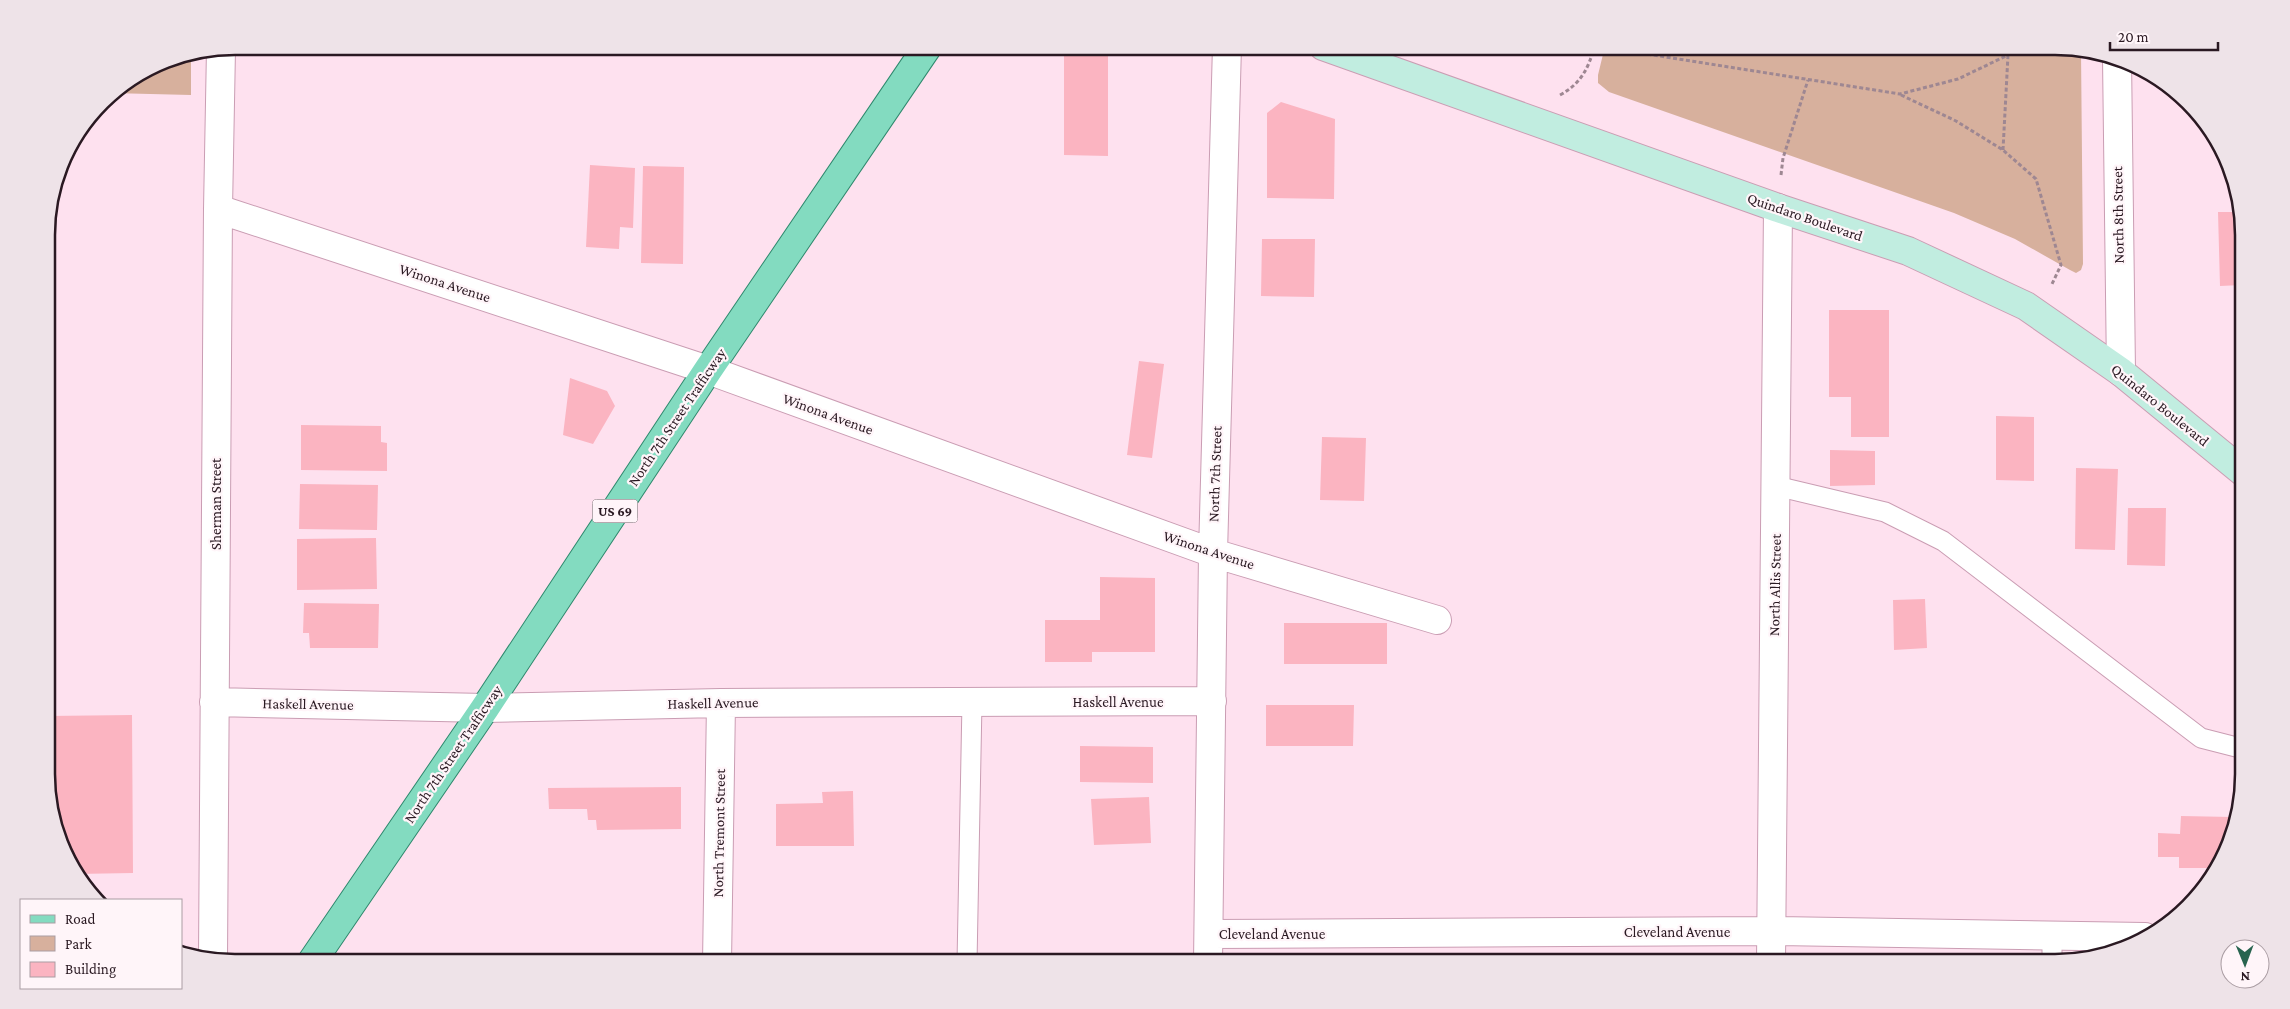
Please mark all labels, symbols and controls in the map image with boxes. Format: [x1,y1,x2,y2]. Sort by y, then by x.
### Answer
scale bar [2110,20,2218,52]
text: 20 m [2118,29,2149,45]
street label: North 8th Street [2109,165,2127,264]
street label: Quindaro Boulevard [1745,190,1865,244]
street label: Winona Avenue [397,261,493,305]
street label: North 7th Street Trafficway [625,345,730,489]
street label: Quindaro Boulevard [2108,361,2212,449]
street label: Winona Avenue [781,390,876,438]
street label: North 7th Street [1205,425,1225,522]
street label: Sherman Street [208,457,224,550]
road number: US 69 [592,500,638,522]
street label: Winona Avenue [1161,528,1257,572]
street label: North Allis Street [1766,533,1784,636]
street label: North 7th Street Trafficway [401,682,506,826]
street label: Haskell Avenue [667,694,759,712]
street label: Haskell Avenue [1072,694,1164,710]
street label: Haskell Avenue [262,695,354,713]
street label: North Tremont Street [710,768,728,897]
legend [20,899,182,989]
text: Road [65,911,96,927]
street label: Cleveland Avenue [1624,924,1731,940]
street label: Cleveland Avenue [1219,926,1326,942]
text: Park [65,936,92,952]
north arrow [2220,939,2270,989]
text: Building [65,961,116,978]
text: N [2240,969,2250,985]

